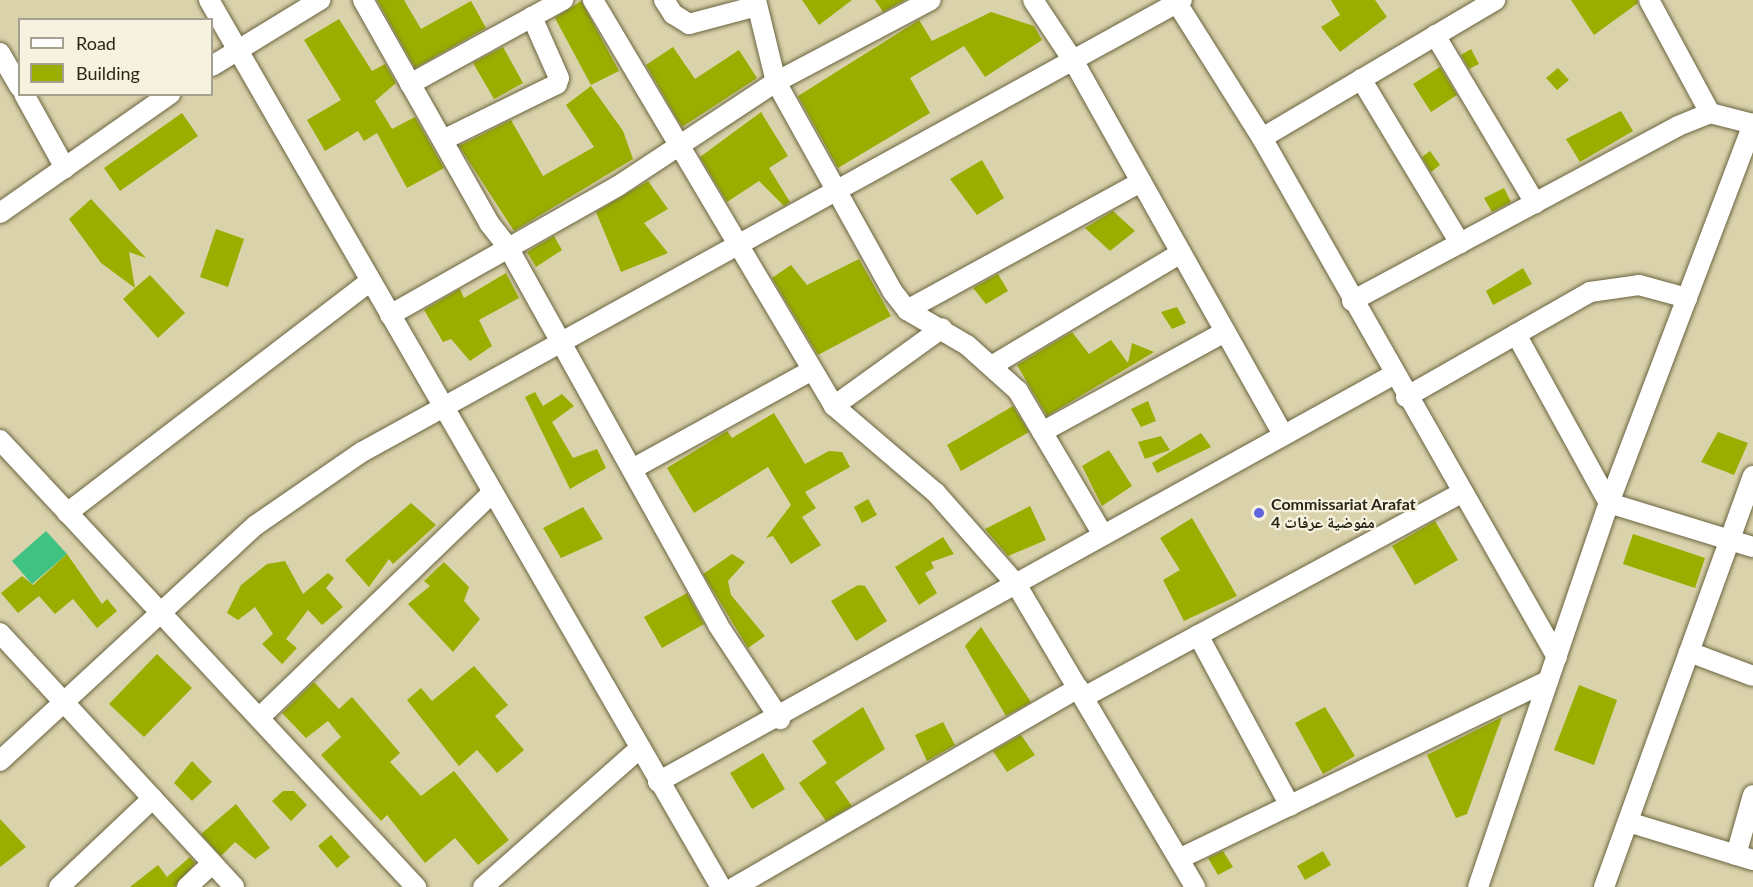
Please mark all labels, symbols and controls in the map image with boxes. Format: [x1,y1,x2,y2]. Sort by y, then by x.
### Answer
legend [18,18,213,96]
text: Road [76,32,116,54]
text: Building [76,62,140,84]
place label: Commissariat Arafat 4 مفوضية عرفات [1271,494,1416,532]
marker: Commissariat Arafat 4 مفوضية عرفات [1252,506,1266,520]

